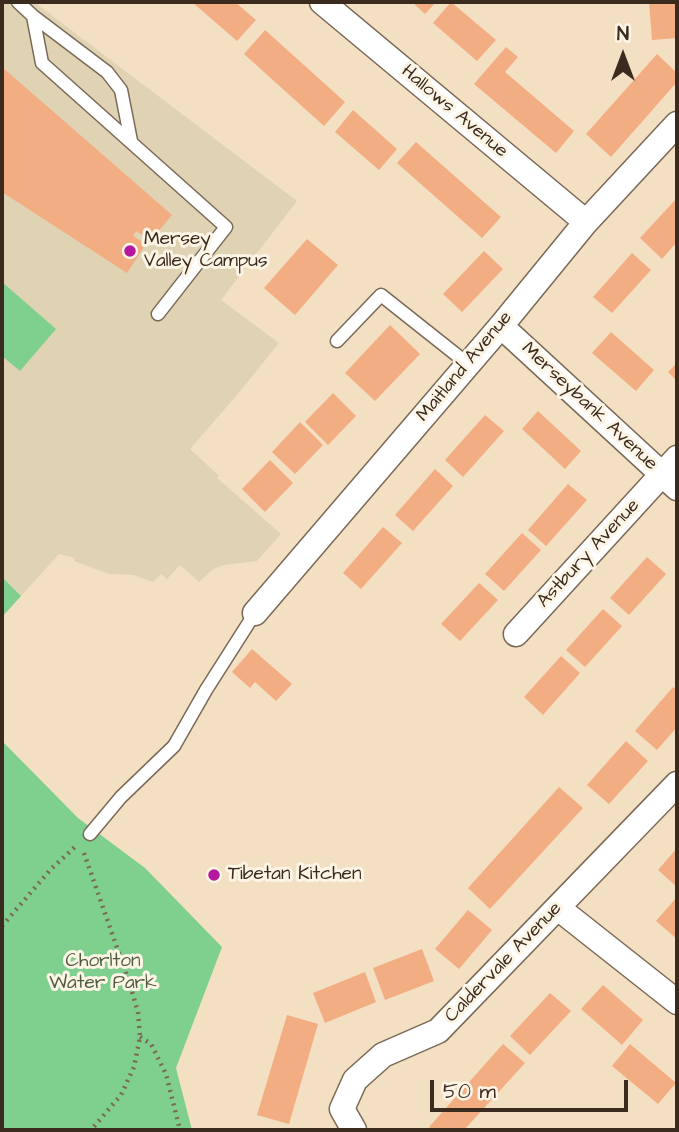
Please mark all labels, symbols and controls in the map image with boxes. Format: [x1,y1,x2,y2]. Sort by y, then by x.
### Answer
north arrow [588,21,658,91]
text: N [617,21,629,48]
street label: Hallows Avenue [396,61,512,163]
place label: Mersey Valley Campus [144,229,268,273]
marker: Mersey Valley Campus [122,243,138,259]
street label: Maitland Avenue [412,307,518,427]
street label: Merseybank Avenue [516,338,662,476]
street label: Astbury Avenue [533,495,645,613]
place label: Tibetan Kitchen [228,864,361,886]
marker: Tibetan Kitchen [206,867,222,883]
street label: Caldervale Avenue [441,898,567,1028]
park label: Chorlton Water Park [49,951,157,995]
scale bar [434,1066,632,1110]
text: 50 m [443,1077,496,1106]

